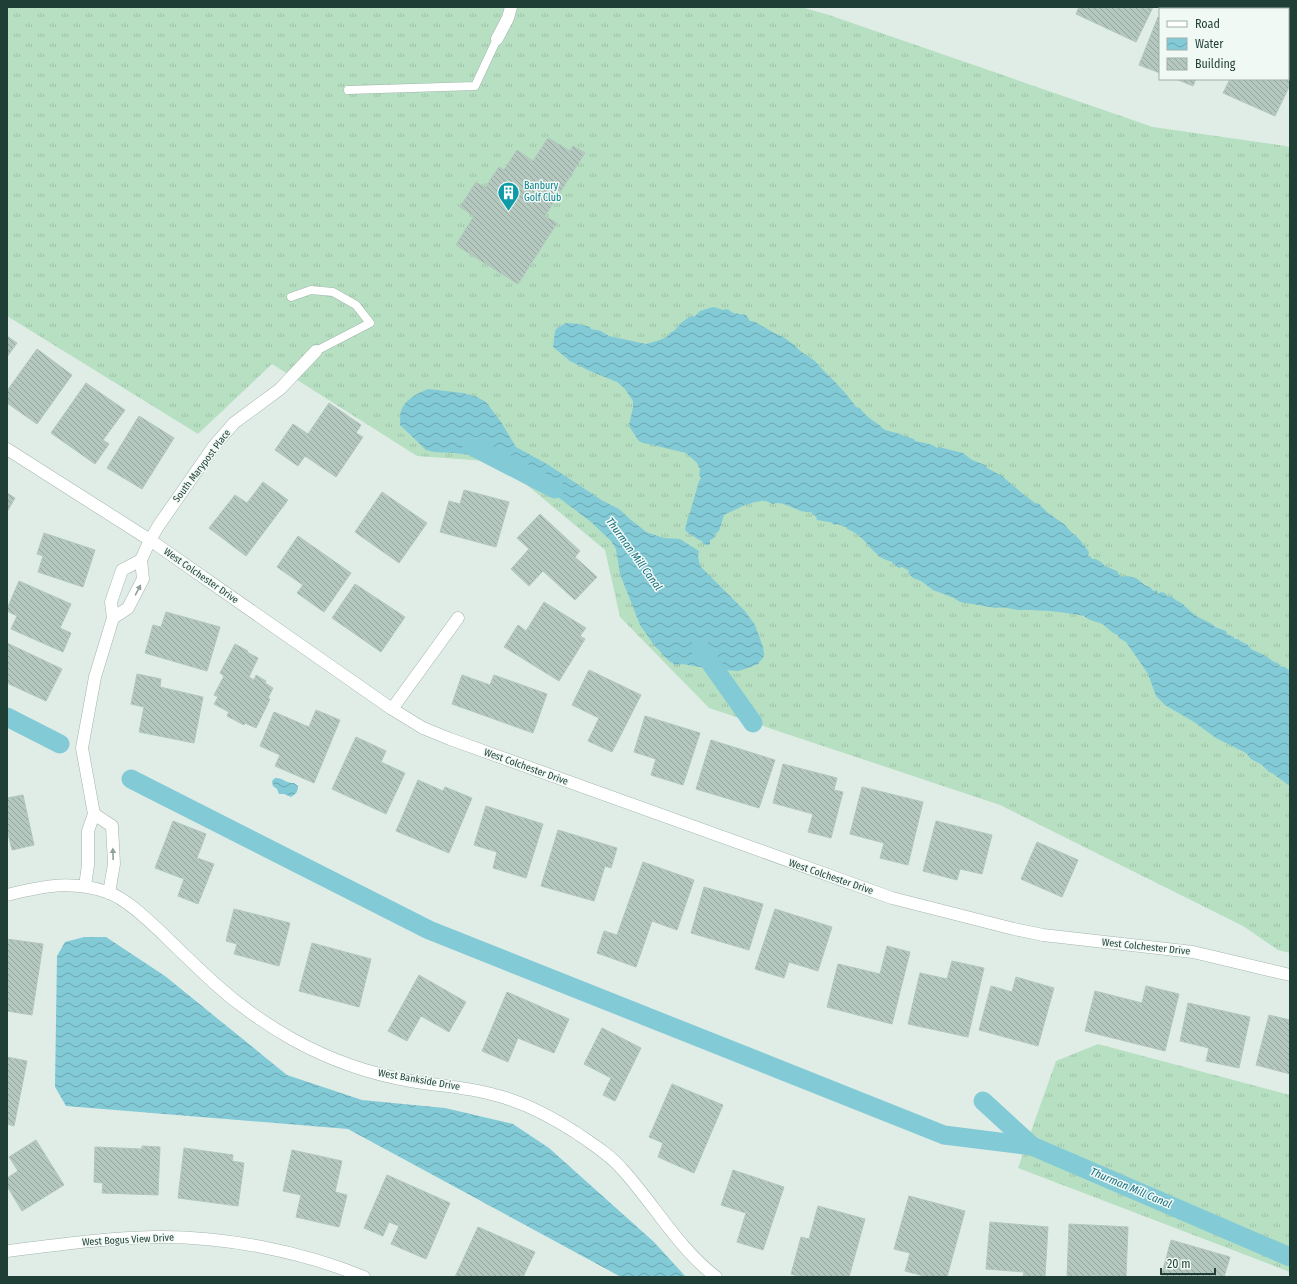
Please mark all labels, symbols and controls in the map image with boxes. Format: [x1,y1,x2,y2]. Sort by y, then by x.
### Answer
legend [1159,8,1289,80]
text: Road [1195,17,1220,31]
text: Water [1195,37,1224,51]
text: Building [1195,57,1236,71]
building icon: Banbury Golf Club [495,179,521,212]
place label: Banbury Golf Club [524,180,561,204]
street label: South Marypost Place [171,427,233,505]
water label: Thurman Mill Canal [603,515,665,593]
street label: West Colchester Drive [161,546,241,606]
one-way arrow [134,584,141,596]
street label: West Colchester Drive [482,746,570,788]
one-way arrow [110,848,117,860]
street label: West Colchester Drive [787,857,875,897]
street label: West Colchester Drive [1101,936,1191,958]
street label: West Bankside Drive [377,1067,461,1093]
water label: Thurman Mill Canal [1088,1165,1174,1211]
street label: West Bogus View Drive [82,1232,174,1248]
scale bar [1161,1250,1215,1276]
text: 20 m [1167,1257,1191,1271]

